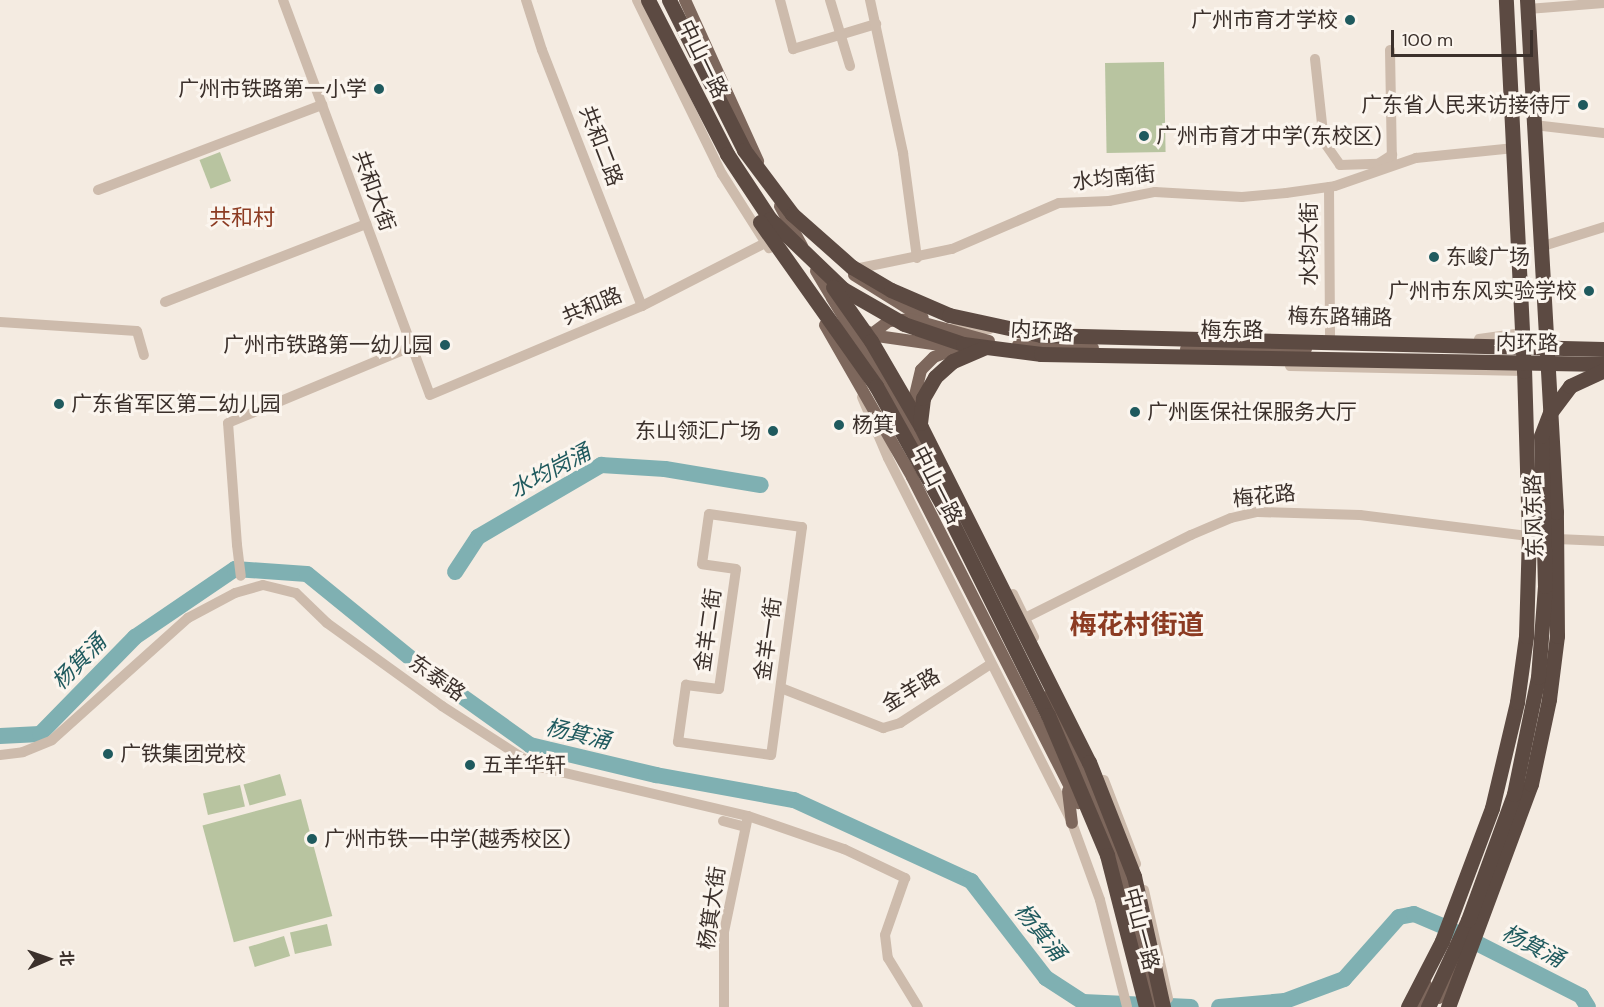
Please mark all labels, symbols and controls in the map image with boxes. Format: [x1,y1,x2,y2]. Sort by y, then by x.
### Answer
place label: 广州市育才学校 [1191,7,1338,33]
marker: 广州市育才学校 [1343,13,1357,27]
street label: 中山一路 [673,16,733,102]
scale bar [1394,18,1536,56]
text: 100 m [1402,28,1453,52]
place label: 广州市铁路第一小学 [178,76,367,102]
marker: 广州市铁路第一小学 [372,82,386,96]
place label: 广东省人民来访接待厅 [1361,92,1571,118]
marker: 广东省人民来访接待厅 [1576,98,1590,112]
street label: 共和二路 [574,102,628,190]
place label: 广州市育才中学(东校区) [1156,123,1382,149]
marker: 广州市育才中学(东校区) [1137,129,1151,143]
street label: 共和大街 [348,147,400,235]
street label: 水均南街 [1071,161,1157,195]
street label: 水均大街 [1296,202,1322,286]
district label: 共和村 [209,205,275,231]
place label: 东峻广场 [1446,244,1530,270]
marker: 东峻广场 [1427,250,1441,264]
place label: 广州市东风实验学校 [1388,278,1577,304]
street label: 共和路 [558,282,626,330]
marker: 广州市东风实验学校 [1582,284,1596,298]
street label: 梅东路辅路 [1287,303,1393,331]
street label: 内环路 [1010,316,1074,346]
street label: 梅东路 [1201,317,1263,343]
street label: 内环路 [1495,330,1559,356]
place label: 广州市铁路第一幼儿园 [223,332,433,358]
marker: 广州市铁路第一幼儿园 [438,338,452,352]
place label: 广东省军区第二幼儿园 [71,391,281,417]
marker: 广东省军区第二幼儿园 [52,397,66,411]
place label: 广州医保社保服务大厅 [1147,399,1357,425]
marker: 广州医保社保服务大厅 [1128,405,1142,419]
place label: 杨箕 [852,412,894,438]
marker: 杨箕 [830,416,848,434]
place label: 东山领汇广场 [635,418,761,444]
marker: 东山领汇广场 [766,424,780,438]
water label: 水均岗涌 [505,439,595,503]
street label: 中山一路 [907,442,967,528]
street label: 东风东路 [1520,474,1548,558]
street label: 梅花路 [1231,480,1297,512]
street label: 金羊二街 [690,587,726,673]
street label: 金羊一街 [750,596,786,682]
district label: 梅花村街道 [1070,609,1204,641]
water label: 杨箕涌 [47,629,111,695]
street label: 东泰路 [404,650,470,706]
street label: 金羊路 [878,663,944,717]
water label: 杨箕涌 [543,714,613,754]
place label: 广铁集团党校 [120,741,246,767]
marker: 广铁集团党校 [101,747,115,761]
place label: 五羊华轩 [482,752,566,778]
marker: 五羊华轩 [463,758,477,772]
place label: 广州市铁一中学(越秀校区) [324,826,571,852]
marker: 广州市铁一中学(越秀校区) [305,832,319,846]
street label: 杨箕大街 [694,865,730,951]
street label: 中山一路 [1118,885,1164,973]
water label: 杨箕涌 [1009,898,1071,966]
water label: 杨箕涌 [1498,919,1568,973]
north arrow [18,929,78,989]
text: 北 [56,950,77,967]

